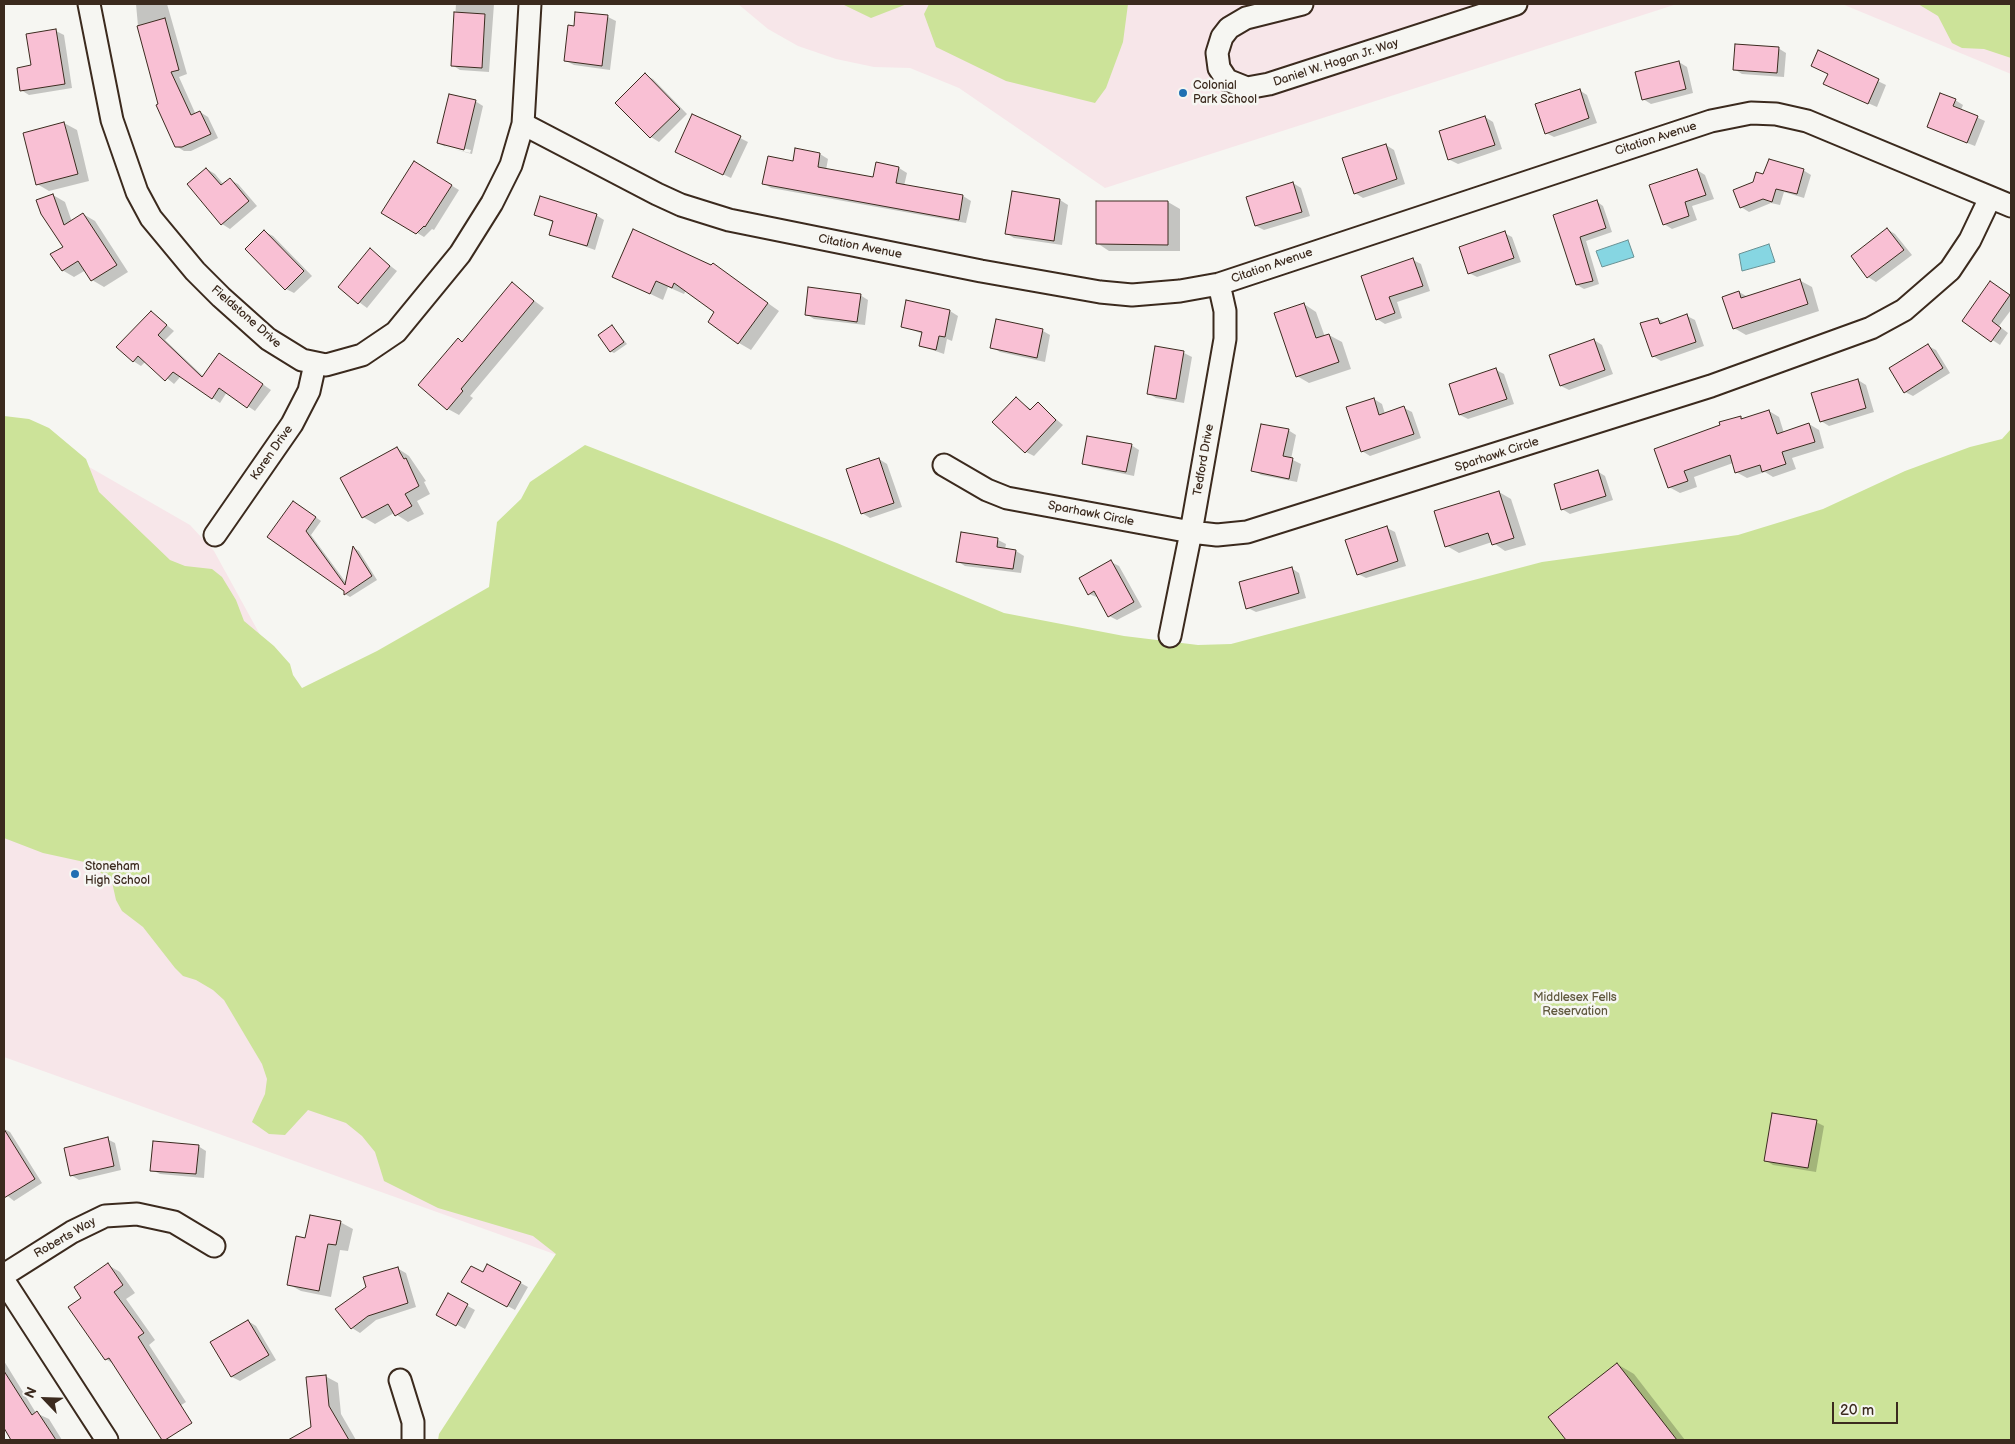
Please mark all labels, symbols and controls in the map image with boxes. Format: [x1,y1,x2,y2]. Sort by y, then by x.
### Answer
street label: Daniel W. Hogan Jr. Way [1272,36,1400,90]
place label: Colonial Park School [1193,79,1257,107]
marker: Colonial Park School [1177,87,1189,99]
street label: Citation Avenue [1613,119,1699,159]
street label: Citation Avenue [817,232,903,262]
street label: Citation Avenue [1229,245,1315,287]
street label: Fieldstone Drive [208,283,284,351]
street label: Karen Drive [248,423,296,483]
street label: Tedford Drive [1191,423,1217,497]
street label: Sparhawk Circle [1453,435,1541,475]
street label: Sparhawk Circle [1047,499,1135,529]
place label: Stoneham High School [85,860,150,888]
marker: Stoneham High School [69,868,81,880]
park label: Middlesex Fells Reservation [1533,991,1617,1019]
street label: Roberts Way [32,1215,98,1261]
north arrow [20,1374,70,1424]
text: N [21,1384,41,1401]
scale bar [1835,1392,1901,1424]
text: 20 m [1840,1401,1874,1420]

